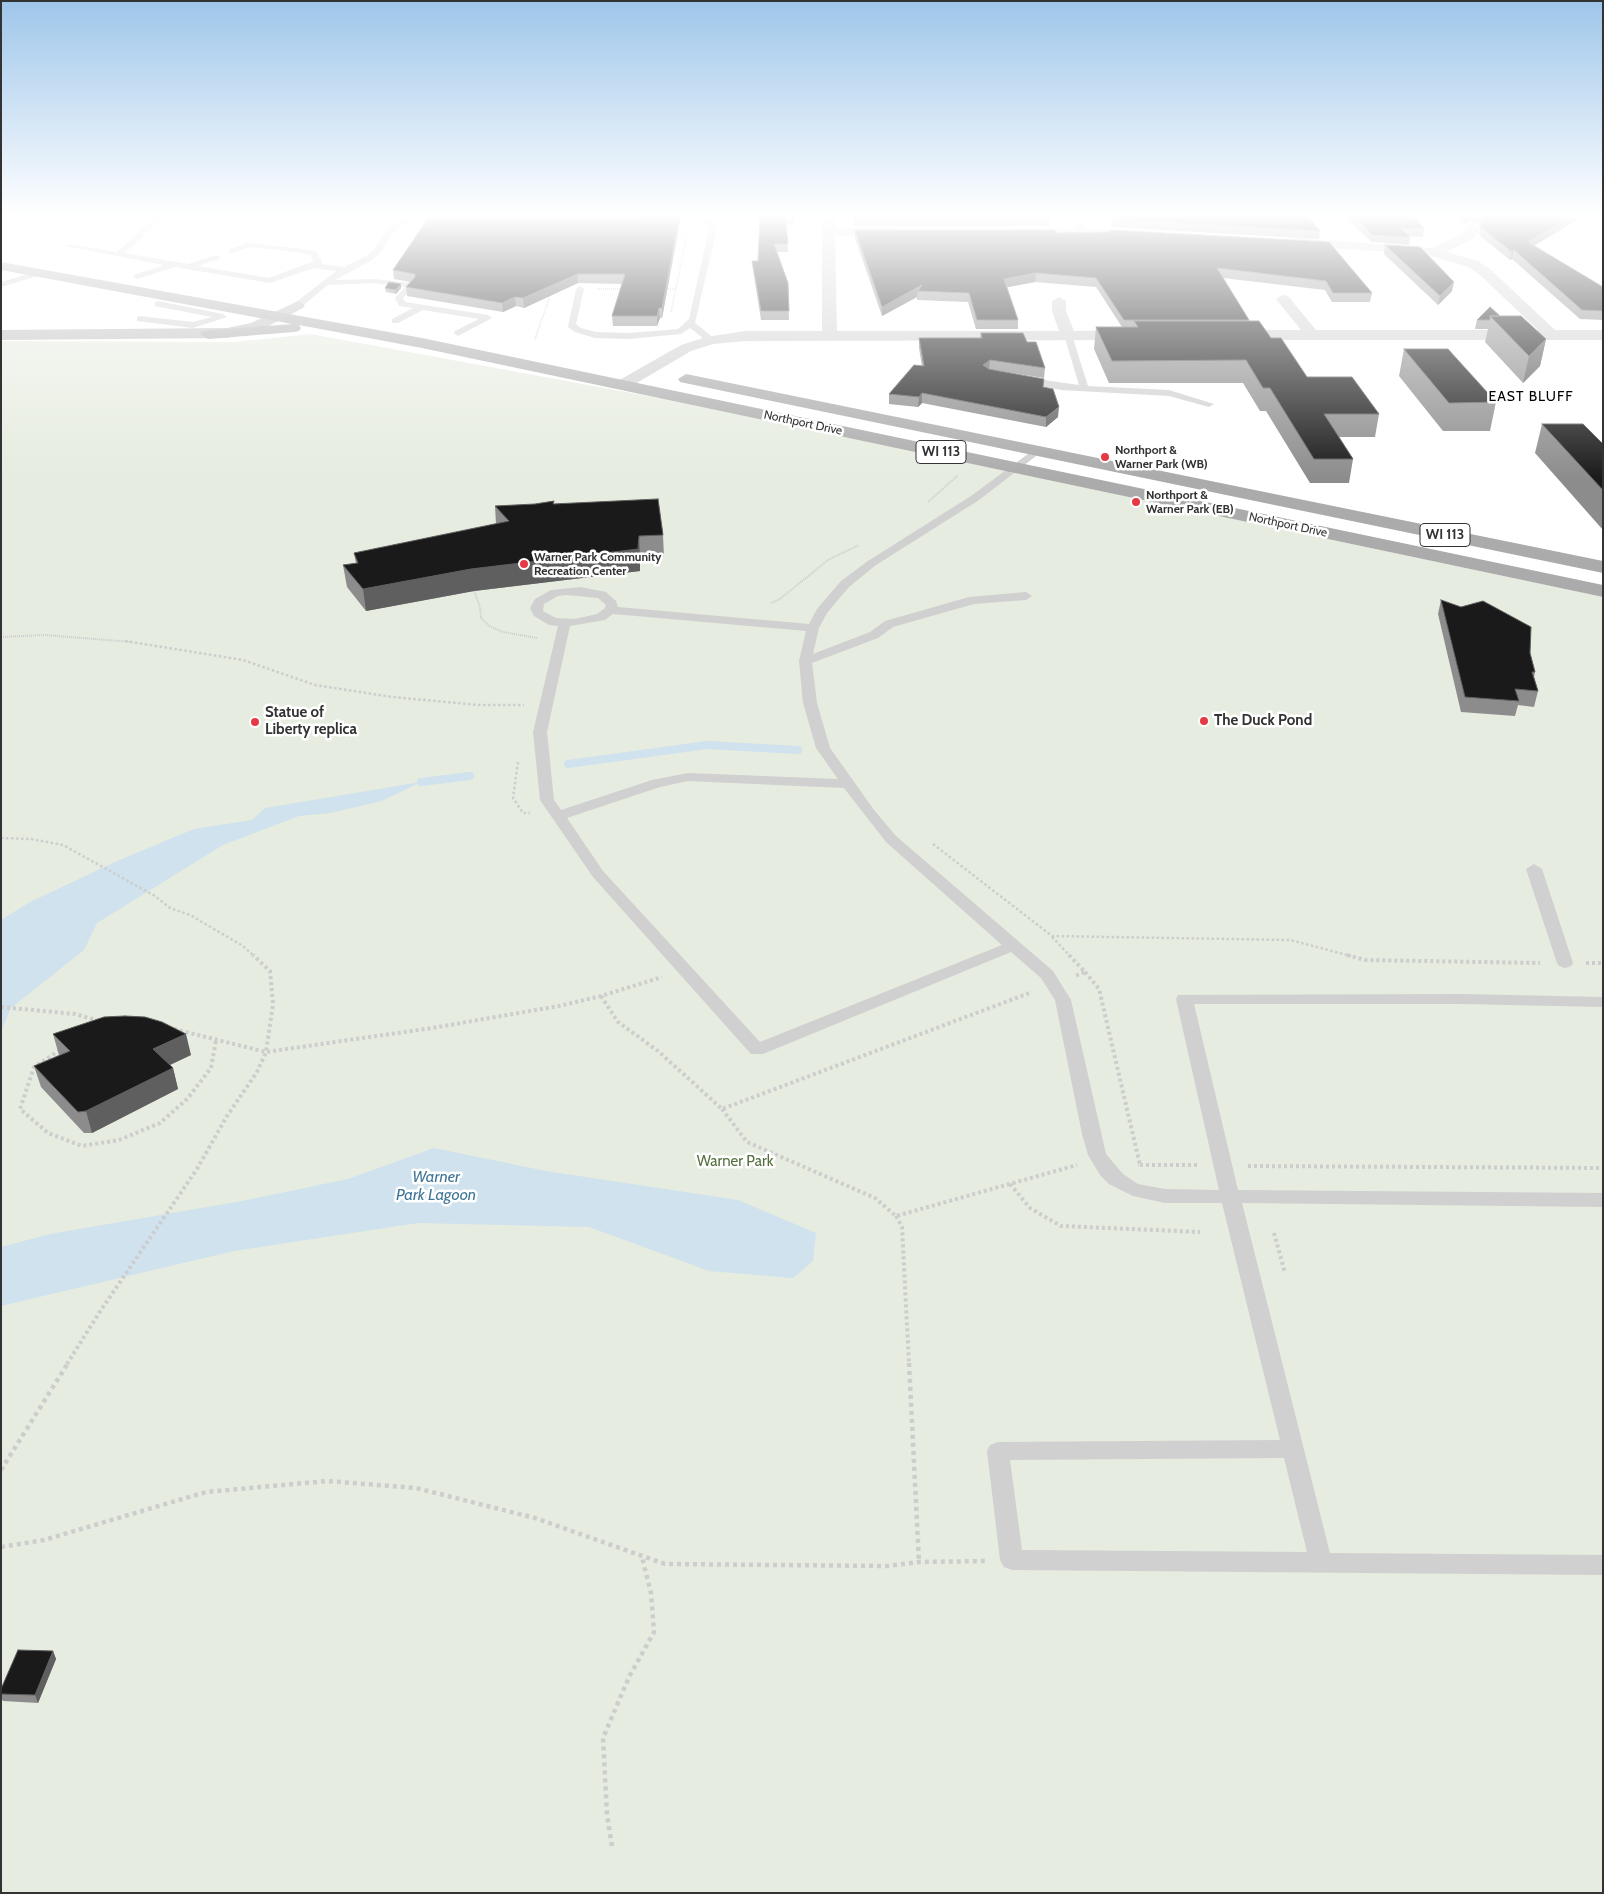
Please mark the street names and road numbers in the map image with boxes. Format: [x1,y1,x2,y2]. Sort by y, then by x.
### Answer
street label: Northport Drive [762,408,844,438]
road number: WI 113 [916,441,966,464]
street label: Northport Drive [1247,510,1329,540]
road number: WI 113 [1420,524,1470,546]

